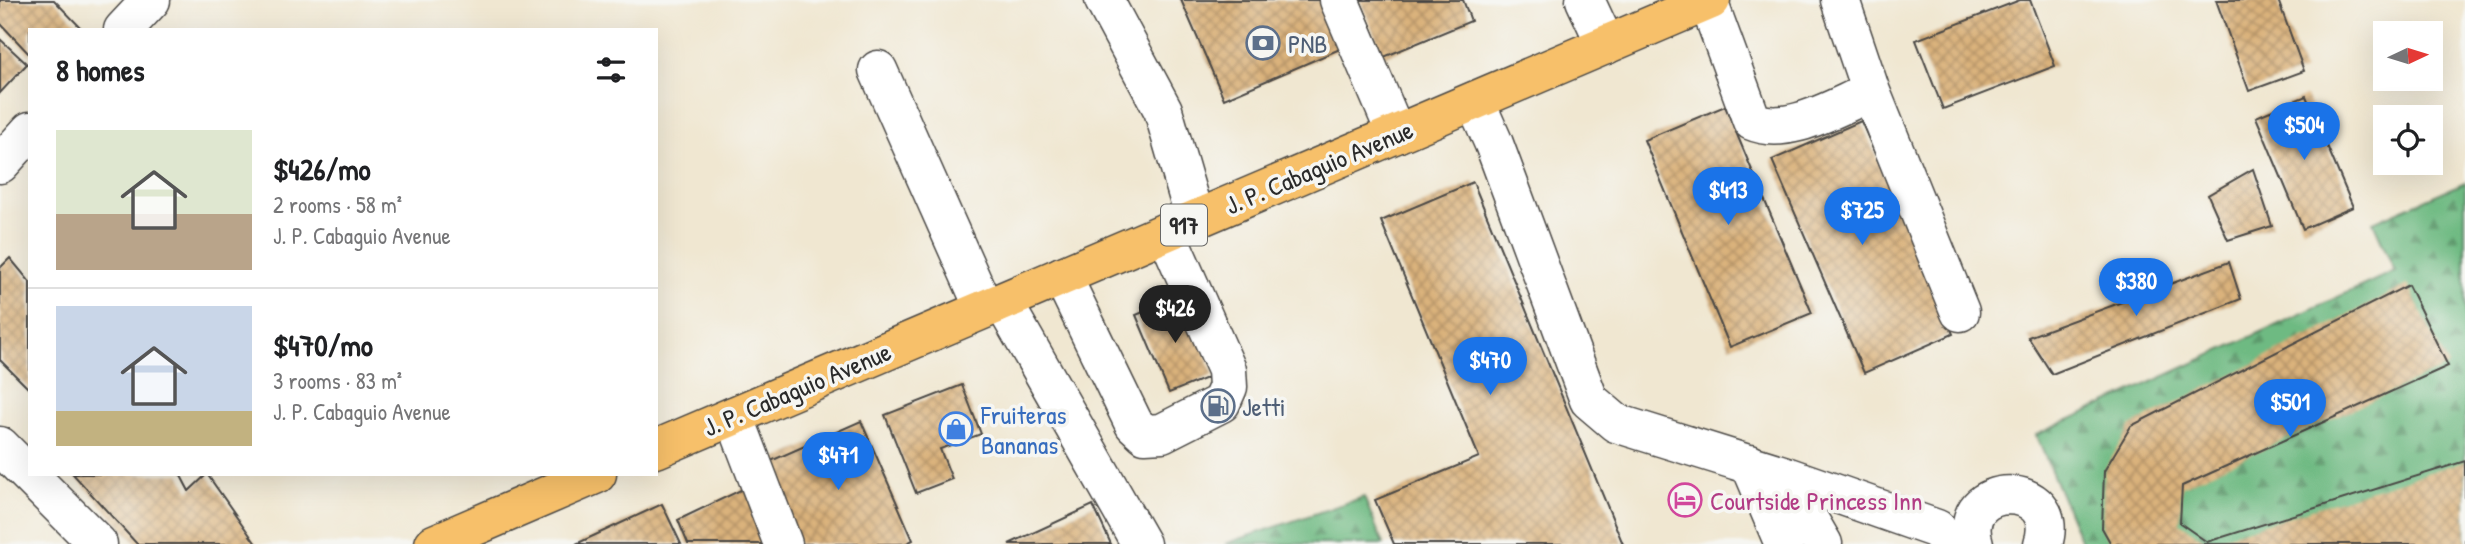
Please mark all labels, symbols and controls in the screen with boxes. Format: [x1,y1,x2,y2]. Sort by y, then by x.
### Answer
north arrow [2373,21,2443,91]
map controls [2373,21,2443,175]
bank icon: PNB [1244,24,1282,62]
place label: PNB [1288,26,1328,61]
text: 8 homes [56,50,144,90]
icon: filters [592,51,630,89]
pin: $504 [2263,102,2345,162]
button: locate [2373,105,2443,175]
text: $504 [2284,109,2324,140]
street label: J. P. Cabaguio Avenue [1220,112,1418,222]
text: $426/mo [273,149,371,189]
icon: home [112,158,196,242]
pin: $413 [1687,168,1769,227]
text: $413 [1709,174,1747,205]
pin: $725 [1821,188,1903,247]
text: 2 rooms · 58 m² [273,189,402,220]
text: $725 [1840,194,1884,225]
road number: 917 [1161,205,1207,246]
text: J. P. Cabaguio Avenue [273,220,451,251]
pin: $380 [2095,258,2177,318]
text: $380 [2115,265,2157,296]
pin: $426 [1134,286,1216,345]
text: $426 [1155,292,1195,323]
text: $470/mo [273,325,373,365]
icon: home [112,334,196,418]
street label: J. P. Cabaguio Avenue [698,334,896,444]
pin: $470 [1449,338,1531,397]
text: $470 [1469,344,1511,375]
text: 3 rooms · 83 m² [273,365,402,396]
pin: $501 [2249,380,2331,439]
text: $501 [2270,386,2310,417]
fuel station icon: Jetti [1199,387,1237,425]
place label: Jetti [1242,389,1286,424]
text: J. P. Cabaguio Avenue [273,396,451,427]
place label: Fruiteras Bananas [980,397,1067,462]
shop icon: Fruiteras Bananas [937,410,975,448]
pin: $471 [797,433,879,492]
text: $471 [818,439,858,470]
hotel icon: Courtside Princess Inn [1666,481,1704,519]
place label: Courtside Princess Inn [1710,483,1923,518]

